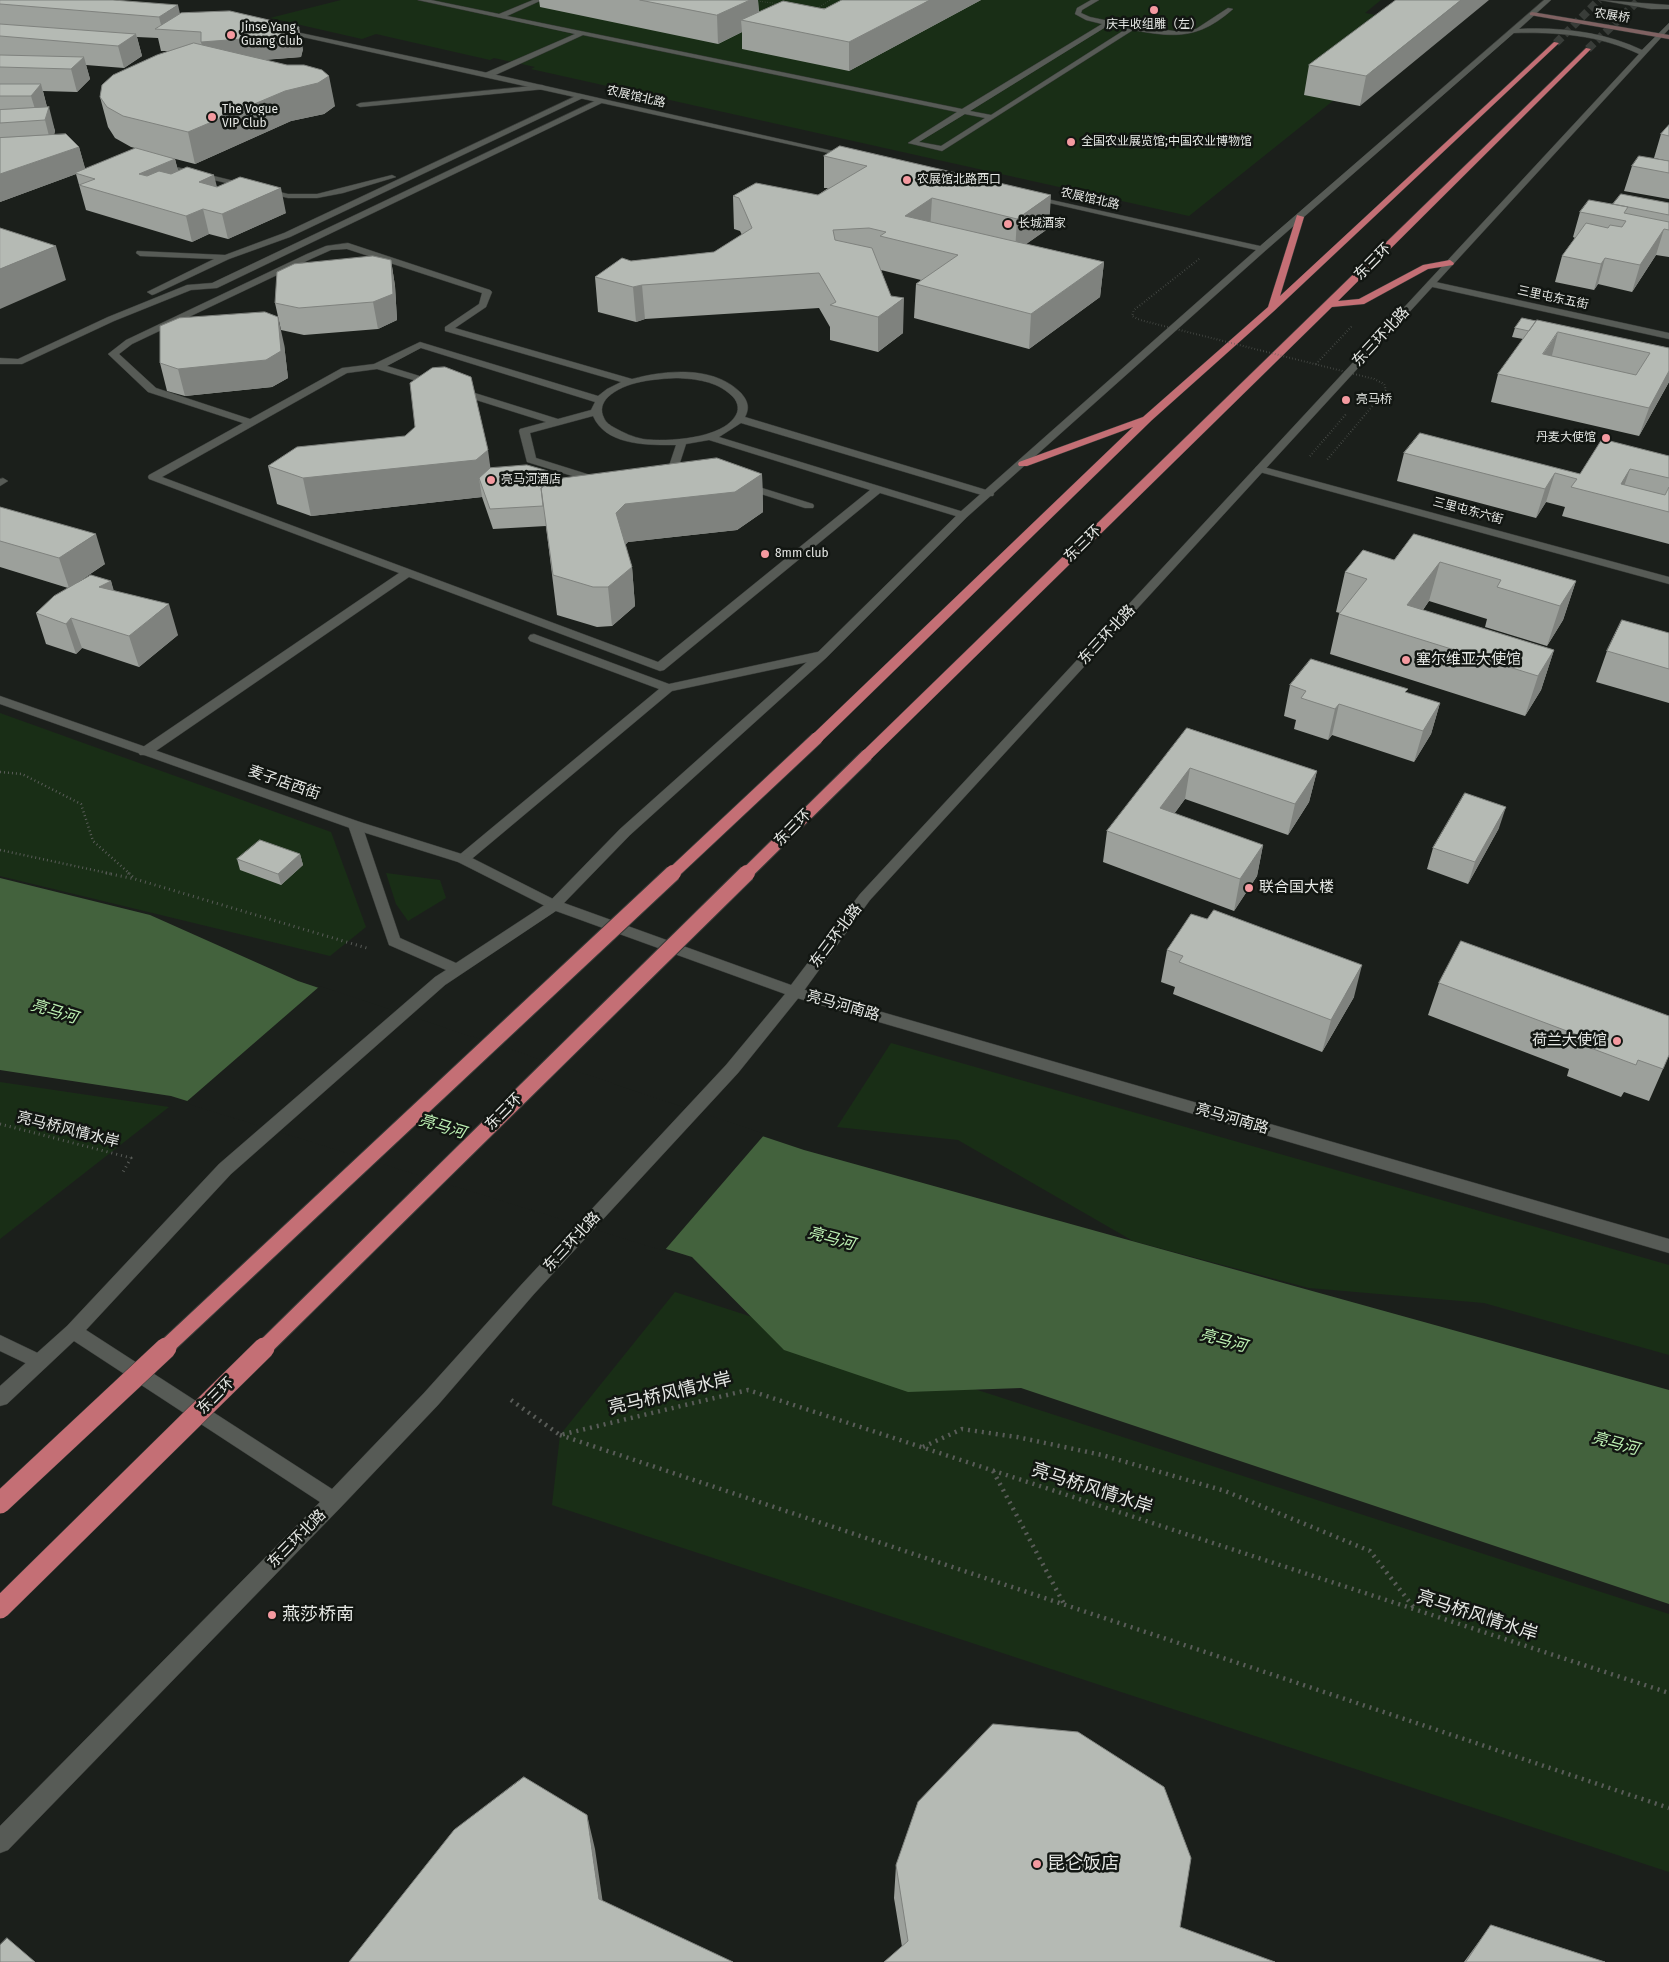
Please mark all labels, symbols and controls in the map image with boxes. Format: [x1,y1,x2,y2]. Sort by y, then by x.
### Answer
marker: 庆丰收组雕（左） [1148,4,1160,16]
street label: 农展桥 [1593,6,1631,26]
place label: 庆丰收组雕（左） [1106,18,1202,32]
place label: Jinse Yang Guang Club [241,21,303,49]
marker: Jinse Yang Guang Club [225,29,237,41]
street label: 农展馆北路 [605,83,667,111]
place label: The Vogue VIP Club [222,103,278,131]
marker: The Vogue VIP Club [206,111,218,123]
place label: 全国农业展览馆;中国农业博物馆 [1081,135,1252,149]
marker: 全国农业展览馆;中国农业博物馆 [1065,136,1077,148]
place label: 农展馆北路西口 [917,173,1001,187]
marker: 农展馆北路西口 [901,174,913,186]
street label: 农展馆北路 [1059,185,1121,213]
place label: 长城酒家 [1018,217,1066,231]
marker: 长城酒家 [1002,218,1014,230]
street label: 东三环 [1351,240,1395,284]
street label: 三里屯东五街 [1516,283,1590,313]
street label: 东三环北路 [1349,303,1413,371]
place label: 亮马桥 [1356,393,1392,407]
marker: 亮马桥 [1340,394,1352,406]
place label: 丹麦大使馆 [1536,431,1596,445]
marker: 丹麦大使馆 [1600,432,1612,444]
place label: 亮马河酒店 [501,473,561,487]
marker: 亮马河酒店 [485,474,497,486]
street label: 三里屯东六街 [1431,495,1505,527]
street label: 东三环 [1061,522,1105,566]
place label: 8mm club [775,547,829,561]
marker: 8mm club [759,548,771,560]
street label: 东三环北路 [1075,601,1139,669]
place label: 塞尔维亚大使馆 [1416,651,1521,669]
marker: 塞尔维亚大使馆 [1400,654,1412,666]
street label: 麦子店西街 [246,762,322,804]
street label: 东三环 [771,806,815,850]
place label: 联合国大楼 [1259,879,1334,897]
marker: 联合国大楼 [1243,882,1255,894]
street label: 东三环北路 [806,901,866,971]
street label: 亮马河南路 [804,987,882,1025]
water label: 亮马河 [28,996,80,1028]
place label: 荷兰大使馆 [1532,1032,1607,1050]
marker: 荷兰大使馆 [1611,1035,1623,1047]
street label: 东三环 [482,1090,526,1134]
street label: 亮马河南路 [1193,1100,1271,1138]
street label: 亮马桥风情水岸 [15,1109,121,1151]
water label: 亮马河 [416,1111,468,1143]
street label: 东三环北路 [540,1208,604,1276]
water label: 亮马河 [805,1224,857,1254]
water label: 亮马河 [1197,1326,1249,1356]
street label: 亮马桥风情水岸 [606,1368,734,1420]
street label: 东三环 [194,1374,238,1418]
water label: 亮马河 [1589,1429,1641,1459]
street label: 亮马桥风情水岸 [1029,1459,1155,1519]
street label: 东三环北路 [264,1506,330,1572]
street label: 亮马桥风情水岸 [1414,1586,1540,1646]
place label: 燕莎桥南 [282,1604,354,1626]
marker: 燕莎桥南 [266,1609,278,1621]
place label: 昆仑饭店 [1047,1853,1119,1875]
marker: 昆仑饭店 [1031,1858,1043,1870]

